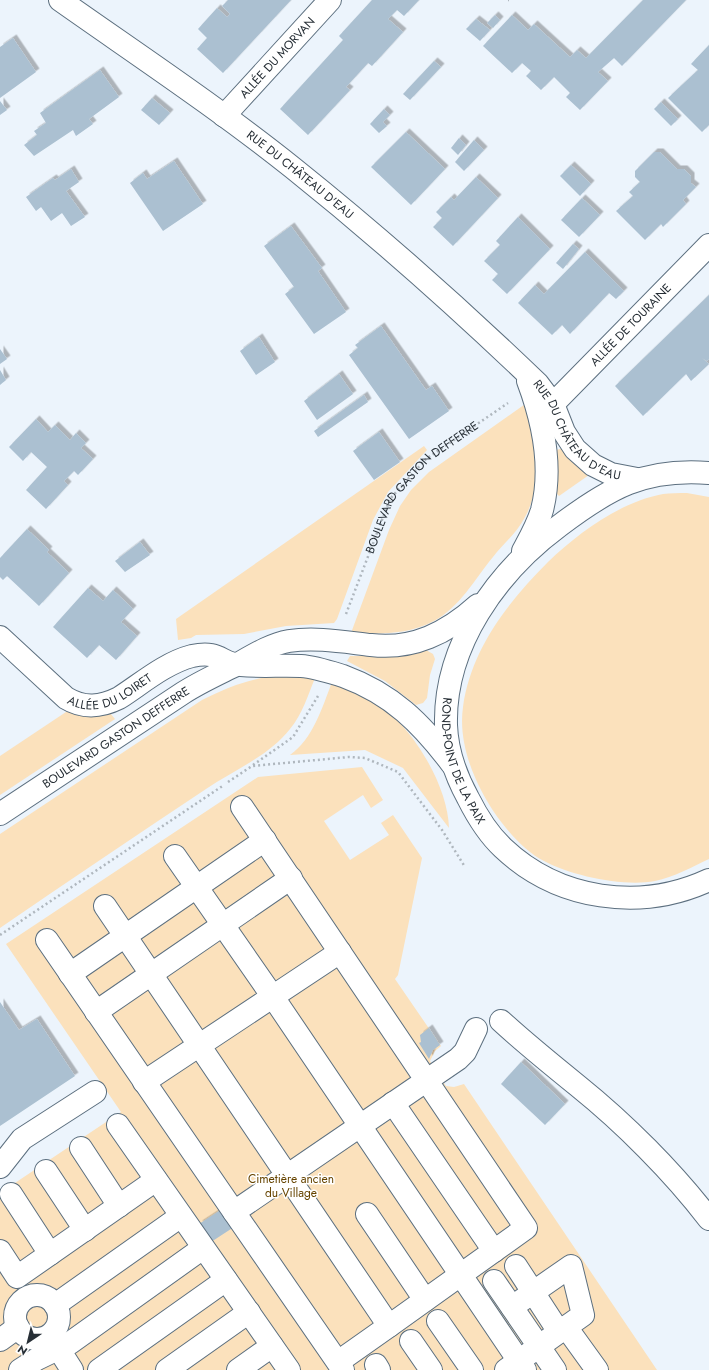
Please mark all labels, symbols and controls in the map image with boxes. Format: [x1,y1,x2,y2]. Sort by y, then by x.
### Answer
street label: ALLÉE DU MORVAN [235,13,319,102]
street label: RUE DU CHÂTEAU D'EAU [243,126,358,223]
street label: ALLÉE DE TOURAINE [586,279,675,370]
street label: RUE DU CHÂTEAU D'EAU [529,376,622,485]
street label: BOULEVARD GASTON DEFFERRE [361,417,482,556]
street label: ALLÉE DU LOIRET [64,669,156,715]
street label: BOULEVARD GASTON DEFFERRE [39,682,193,793]
street label: ROND-POINT DE LA PAIX [437,697,490,828]
park label: Cimetière ancien du Village [248,1170,334,1202]
north arrow [8,1322,48,1362]
text: N [14,1341,30,1359]

